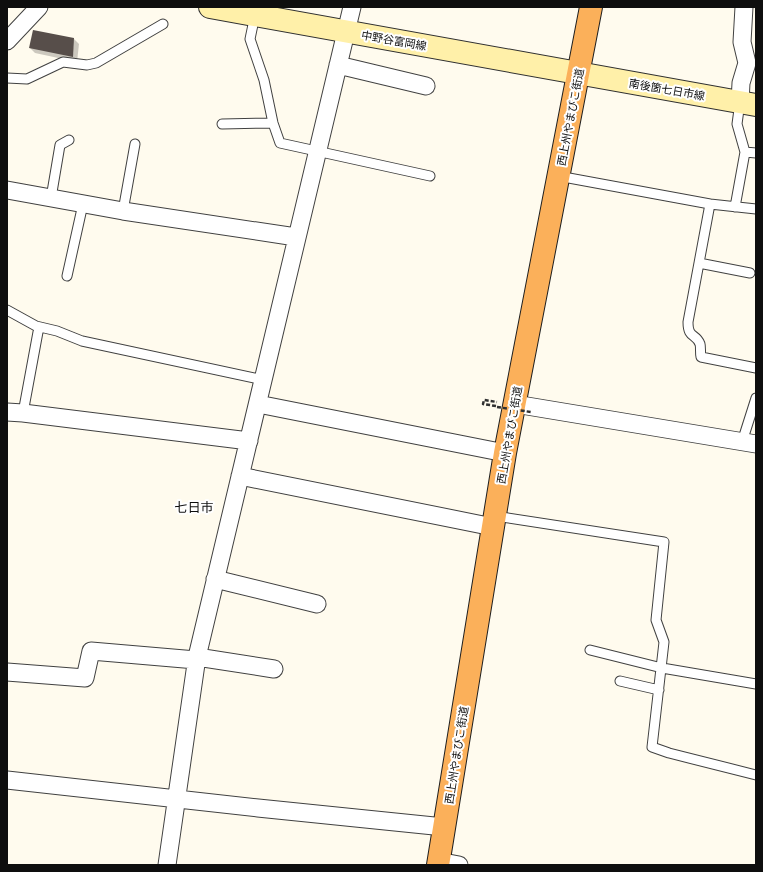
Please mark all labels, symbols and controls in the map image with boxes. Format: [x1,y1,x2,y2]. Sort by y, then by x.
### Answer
street label: 中野谷富岡線 [360,27,428,53]
street label: 西上州やまびこ街道 [553,67,587,167]
street label: 南後箇七日市線 [628,75,706,103]
street label: 西上州やまびこ街道 [493,385,525,485]
district label: 七日市 [174,498,214,516]
street label: 西上州やまびこ街道 [441,705,471,805]

